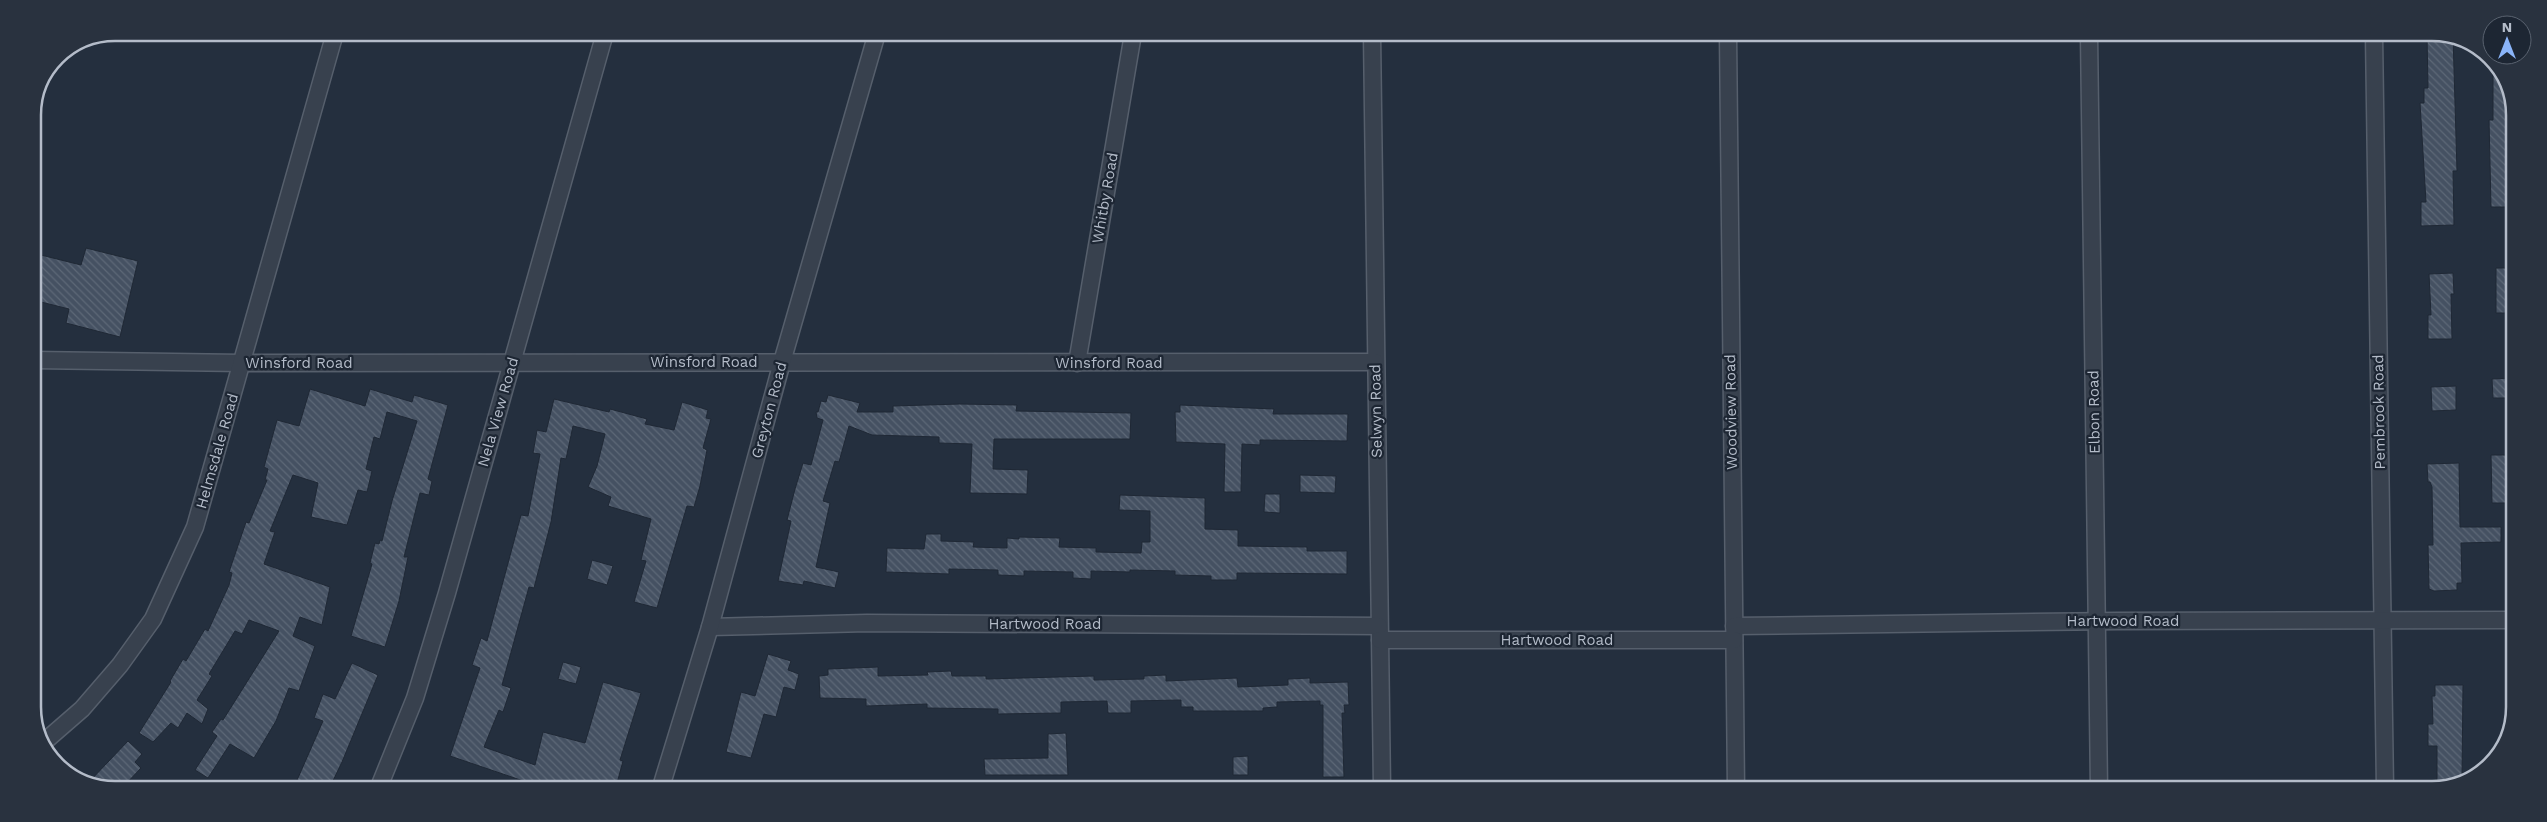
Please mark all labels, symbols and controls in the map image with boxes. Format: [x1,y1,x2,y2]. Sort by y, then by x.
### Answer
north arrow [2482,15,2532,65]
text: N [2502,19,2512,35]
street label: Whitby Road [1088,151,1122,245]
street label: Winsford Road [650,353,758,371]
street label: Winsford Road [245,354,353,372]
street label: Winsford Road [1055,354,1163,372]
street label: Woodview Road [1721,354,1741,470]
street label: Pembrook Road [2369,354,2389,470]
street label: Nela View Road [474,355,522,469]
street label: Greyton Road [747,360,791,460]
street label: Selwyn Road [1366,364,1386,458]
street label: Elbon Road [2084,370,2104,454]
street label: Helmsdale Road [192,391,242,511]
street label: Hartwood Road [2067,612,2179,630]
street label: Hartwood Road [989,615,1101,633]
street label: Hartwood Road [1501,631,1613,649]

